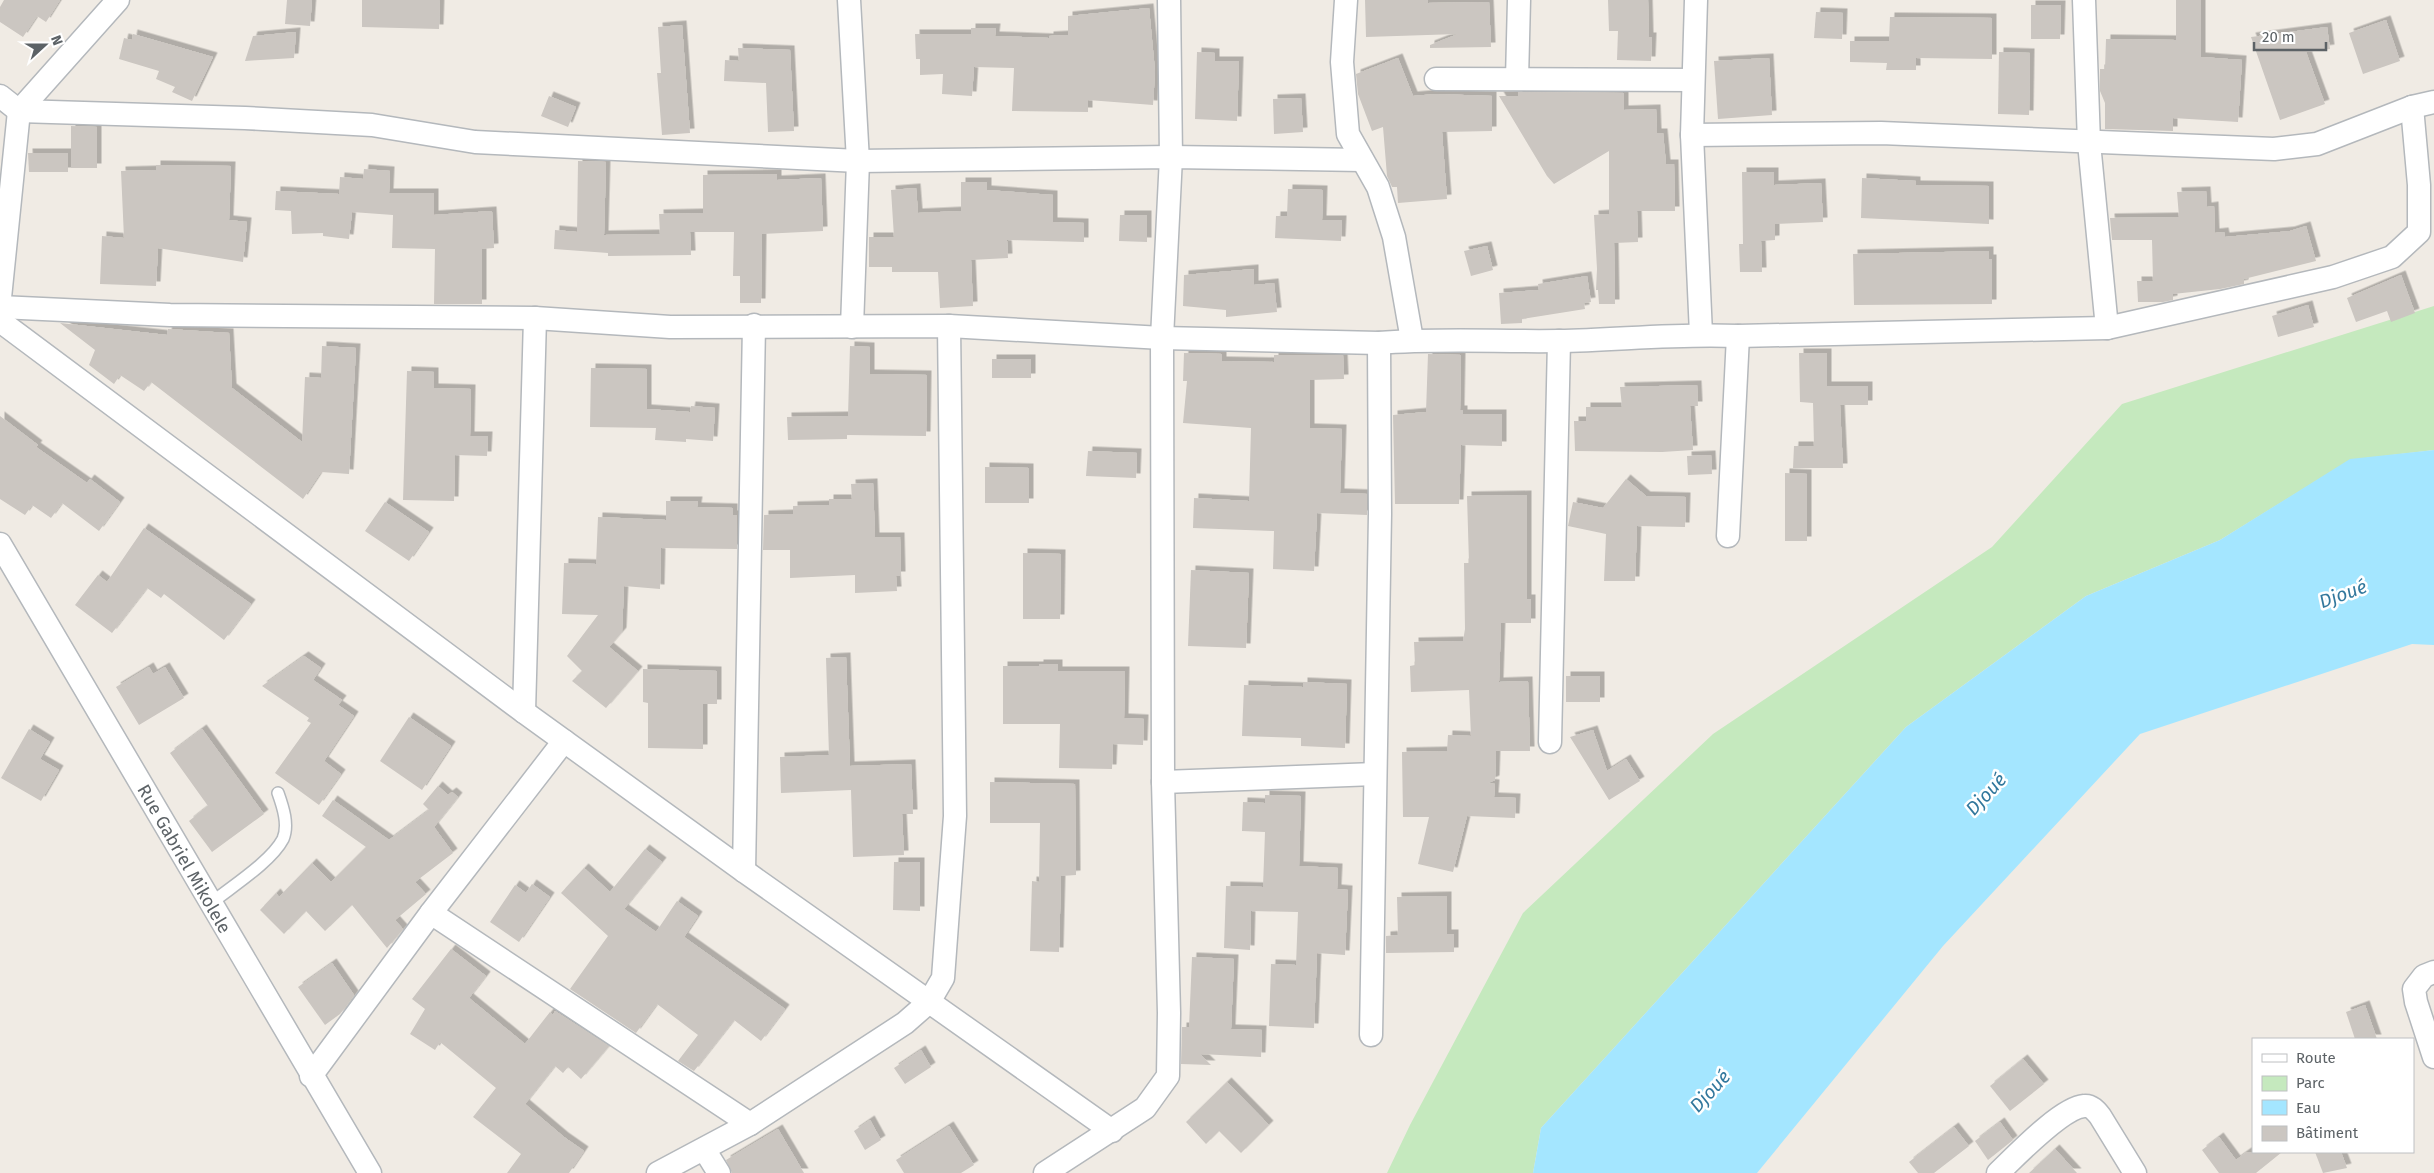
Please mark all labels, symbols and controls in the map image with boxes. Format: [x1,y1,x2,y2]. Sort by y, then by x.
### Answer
north arrow [20,20,70,70]
scale bar [2254,20,2326,52]
text: 20 m [2262,28,2295,46]
text: N [47,33,66,48]
water label: Djoué [2316,575,2370,613]
water label: Djoué [1961,768,2011,820]
street label: Rue Gabriel Mikolele [132,781,236,937]
legend [2252,1038,2414,1153]
text: Route [2296,1049,2336,1067]
water label: Djoué [1685,1065,1735,1117]
text: Parc [2296,1074,2325,1092]
text: Eau [2296,1099,2321,1117]
text: Bâtiment [2296,1124,2359,1142]

